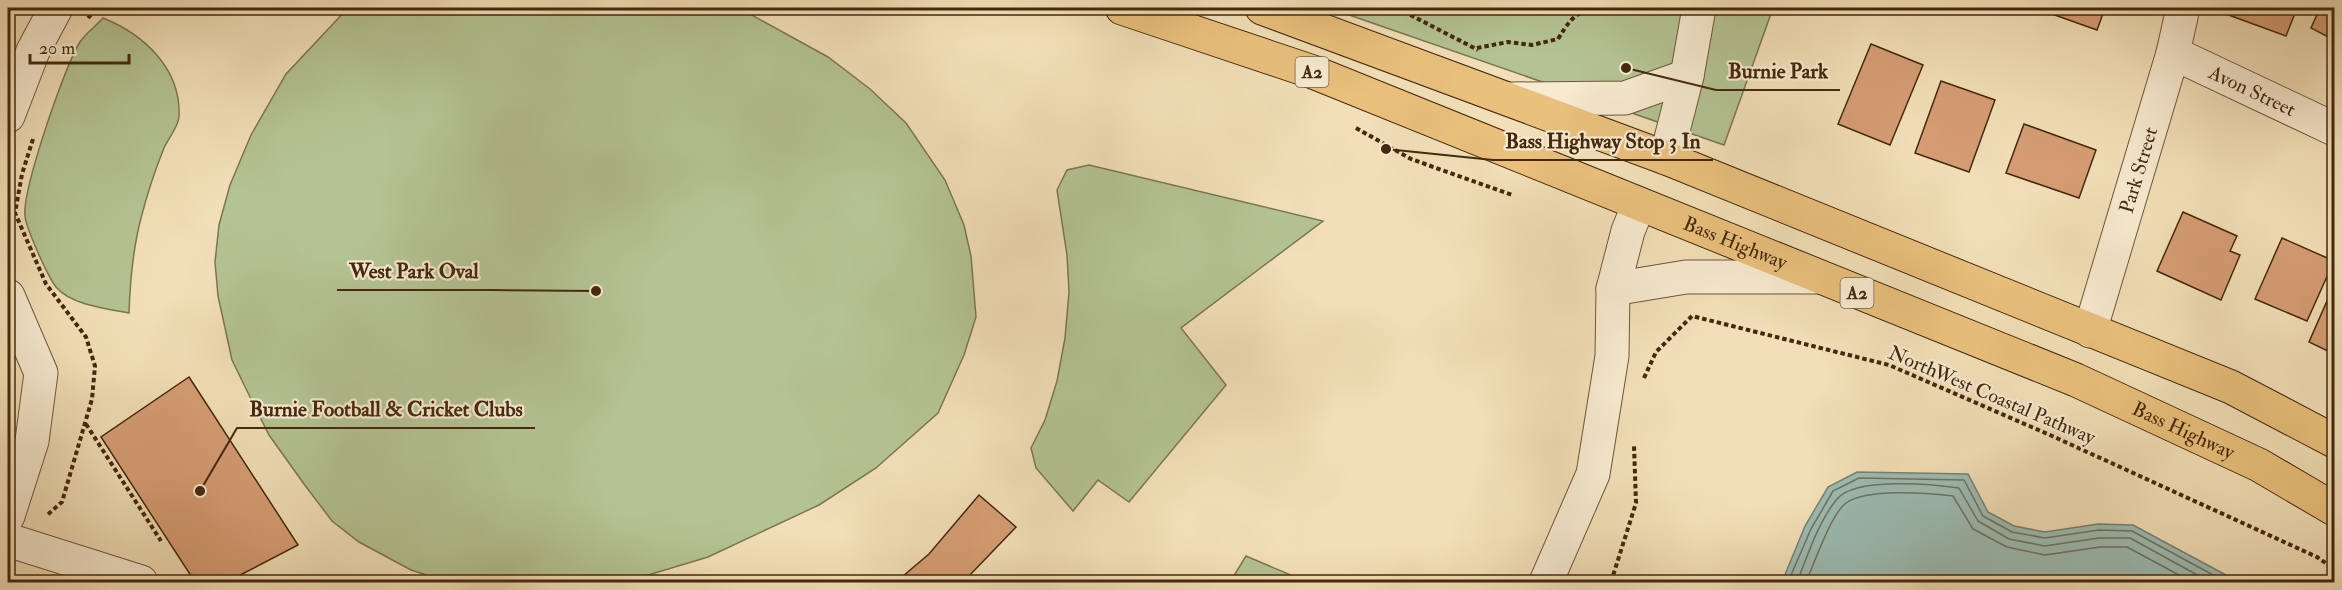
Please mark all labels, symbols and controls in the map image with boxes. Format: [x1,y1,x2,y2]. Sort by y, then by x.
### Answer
scale bar [30,27,129,65]
text: 20 m [39,37,75,60]
callout: Burnie Park [1716,51,1840,90]
road number: A2 [1296,57,1328,87]
text: Burnie Park [1728,58,1829,85]
street label: Avon Street [2204,59,2300,122]
callout: Bass Highway Stop 3 In [1493,121,1713,160]
street label: Park Street [2113,123,2163,216]
text: Bass Highway Stop 3 In [1505,128,1701,155]
street label: Bass Highway [1680,210,1792,275]
callout: West Park Oval [337,251,491,290]
text: West Park Oval [348,258,479,285]
road number: A2 [1840,278,1874,308]
street label: NorthWest Coastal Pathway [1885,340,2100,450]
callout: Burnie Football & Cricket Clubs [237,389,535,428]
street label: Bass Highway [2128,395,2240,465]
text: Burnie Football & Cricket Clubs [249,396,523,423]

